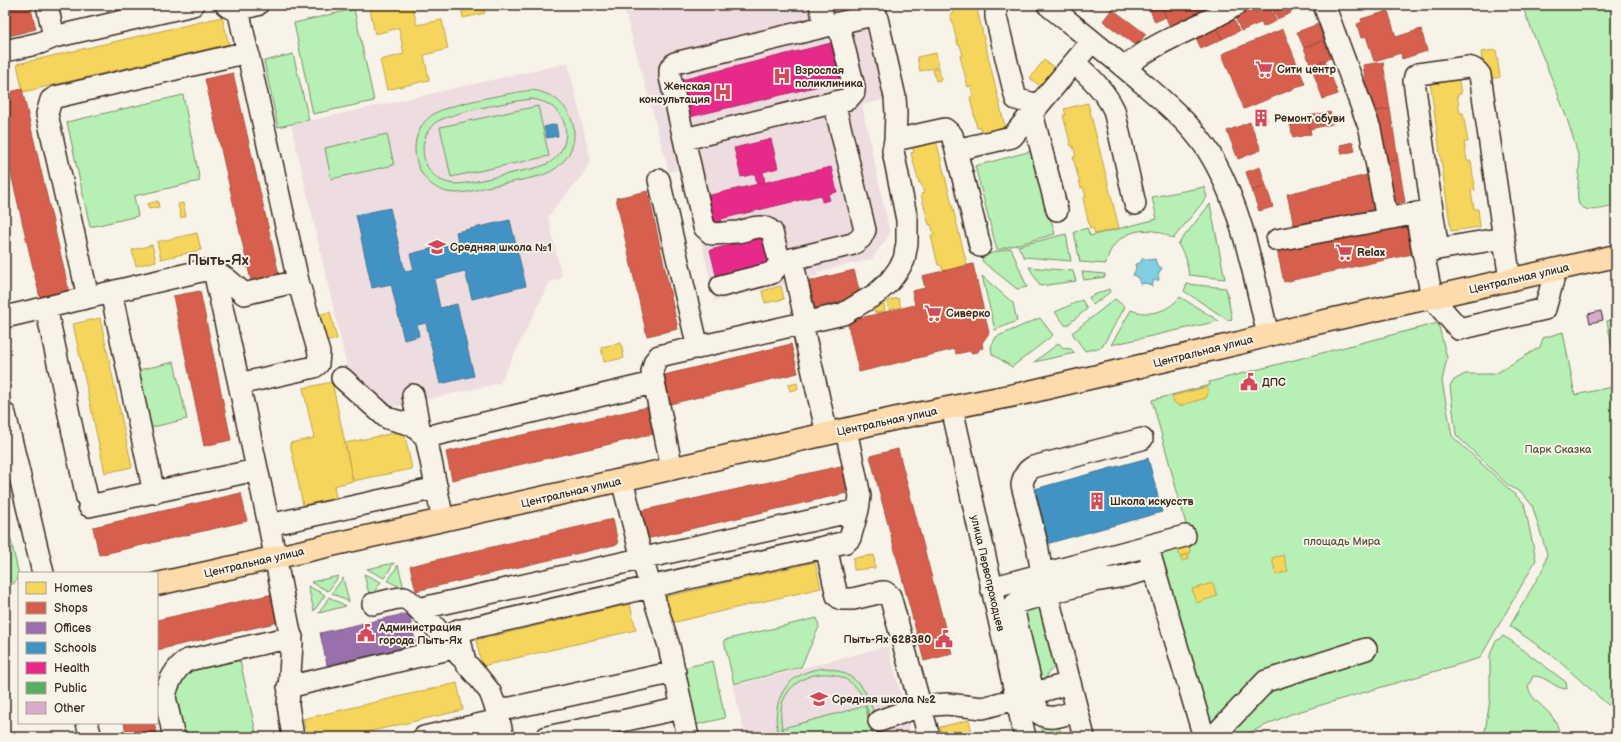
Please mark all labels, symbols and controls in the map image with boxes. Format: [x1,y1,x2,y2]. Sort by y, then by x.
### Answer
supermarket icon: Сити центр [1254,59,1274,79]
place label: Сити центр [1277,63,1337,76]
place label: Взрослая поликлиника [795,64,863,90]
hospital icon: Взрослая поликлиника [772,66,792,86]
place label: Женская консультация [639,80,710,106]
hospital icon: Женская консультация [713,82,733,102]
building icon: Ремонт обуви [1251,108,1271,128]
place label: Ремонт обуви [1274,112,1345,125]
school or university icon: Средняя школа №1 [427,237,447,257]
place label: Средняя школа №1 [450,241,552,254]
supermarket icon: Relax [1334,242,1354,262]
place label: Relax [1357,246,1385,259]
district label: Пыть-Ях [187,251,249,270]
street label: Центральная улица [1468,261,1571,296]
supermarket icon: Сиверко [923,303,943,323]
place label: Сиверко [946,307,990,320]
street label: Центральная улица [1152,333,1255,370]
public building icon: ДПС [1239,372,1259,392]
place label: ДПС [1262,376,1286,389]
street label: Центральная улица [836,404,939,439]
park label: Парк Сказка [1525,443,1592,456]
street label: Центральная улица [520,475,623,510]
building icon: Школа искусств [1087,491,1107,511]
place label: Школа искусств [1110,495,1193,508]
street label: улица Первопроходцев [968,514,1007,633]
park label: площадь Мира [1303,535,1381,548]
street label: Центральная улица [203,545,306,580]
legend [18,572,158,724]
text: Homes [54,581,93,596]
text: Shops [54,601,88,616]
text: Offices [54,621,91,636]
place label: Администрация города Пыть-Ях [378,621,462,647]
public building icon: Администрация города Пыть-Ях [356,623,376,643]
public building icon: Пыть-Ях 628380 [934,629,954,649]
place label: Пыть-Ях 628380 [843,633,931,646]
text: Schools [54,641,97,656]
text: Health [54,661,90,676]
text: Public [54,681,87,696]
school or university icon: Средняя школа №2 [809,689,829,709]
place label: Средняя школа №2 [832,693,936,706]
text: Other [54,701,86,716]

